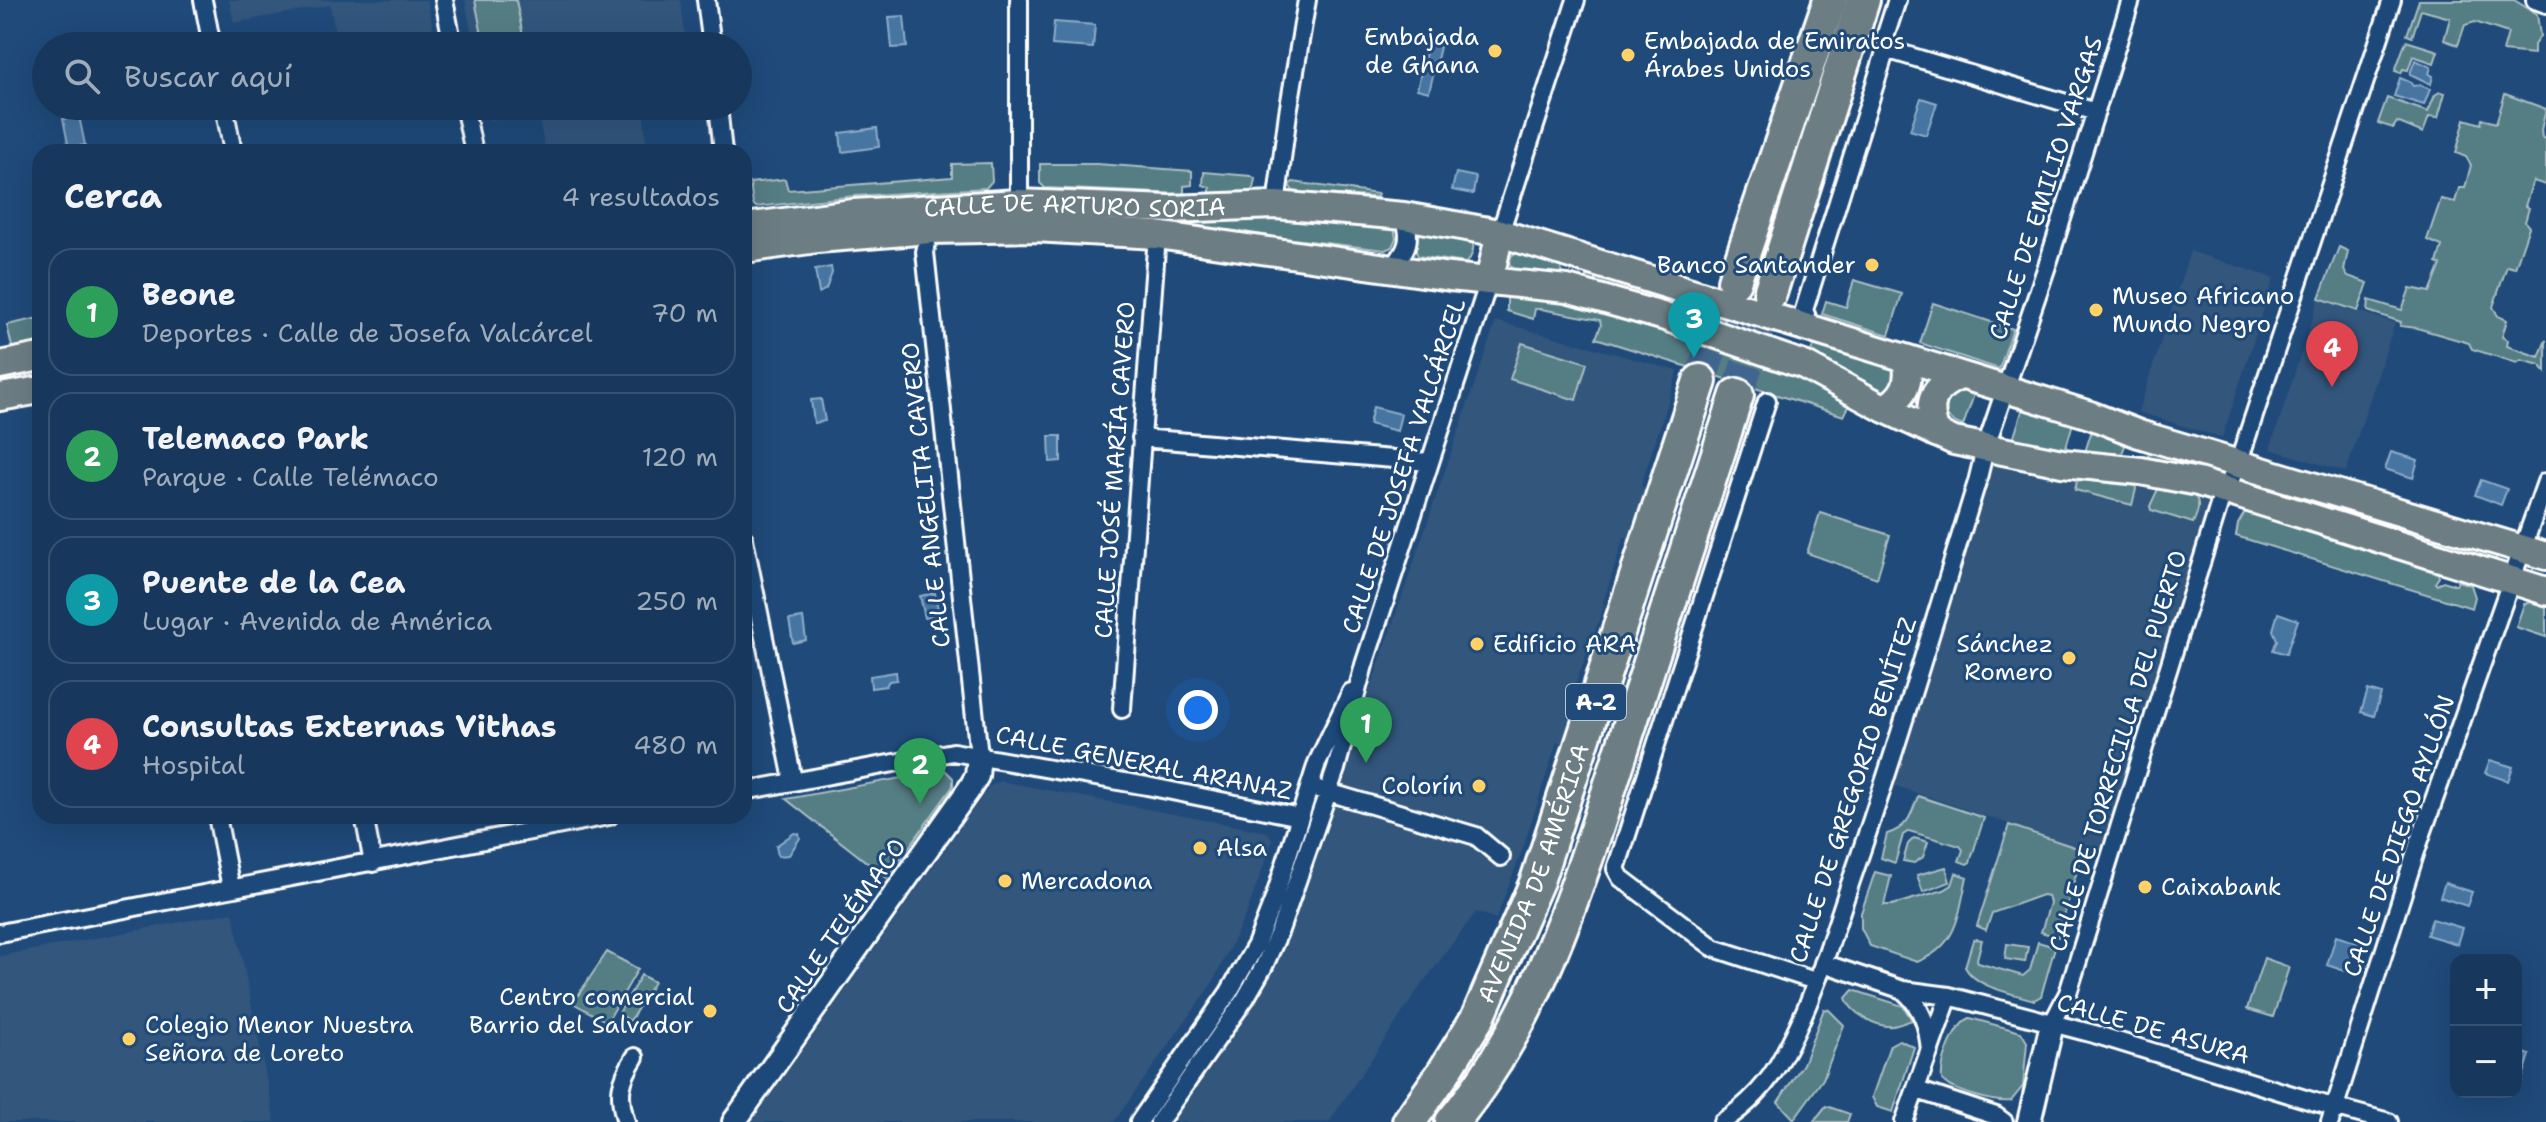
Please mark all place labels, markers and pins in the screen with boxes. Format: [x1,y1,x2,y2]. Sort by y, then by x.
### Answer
place label: Embajada de Ghana [1364,21,1479,81]
place label: Embajada de Emiratos Árabes Unidos [1644,25,1905,85]
marker: Embajada de Ghana [1486,42,1504,60]
marker: Embajada de Emiratos Árabes Unidos [1619,46,1637,64]
place label: Banco Santander [1657,249,1856,281]
marker: Banco Santander [1863,256,1881,274]
place label: Museo Africano Mundo Negro [2112,280,2294,340]
pin: 3 [1668,292,1720,358]
marker: Museo Africano Mundo Negro [2087,301,2105,319]
pin: 4 [2306,321,2358,387]
place label: Edificio ARA [1493,628,1636,660]
place label: Sánchez Romero [1956,628,2053,688]
marker: Edificio ARA [1468,635,1486,653]
marker: Sánchez Romero [2060,649,2078,667]
pin: 1 [1340,697,1392,763]
pin: 2 [894,738,946,804]
place label: Colorín [1382,770,1463,802]
marker: Colorín [1470,777,1488,795]
place label: Alsa [1216,832,1267,864]
marker: Alsa [1191,839,1209,857]
place label: Mercadona [1021,865,1152,897]
place label: Caixabank [2161,871,2282,903]
marker: Mercadona [996,872,1014,890]
marker: Caixabank [2136,878,2154,896]
place label: Centro comercial Barrio del Salvador [469,981,695,1041]
marker: Centro comercial Barrio del Salvador [701,1002,719,1020]
place label: Colegio Menor Nuestra Señora de Loreto [145,1009,414,1069]
marker: Colegio Menor Nuestra Señora de Loreto [120,1030,138,1048]

